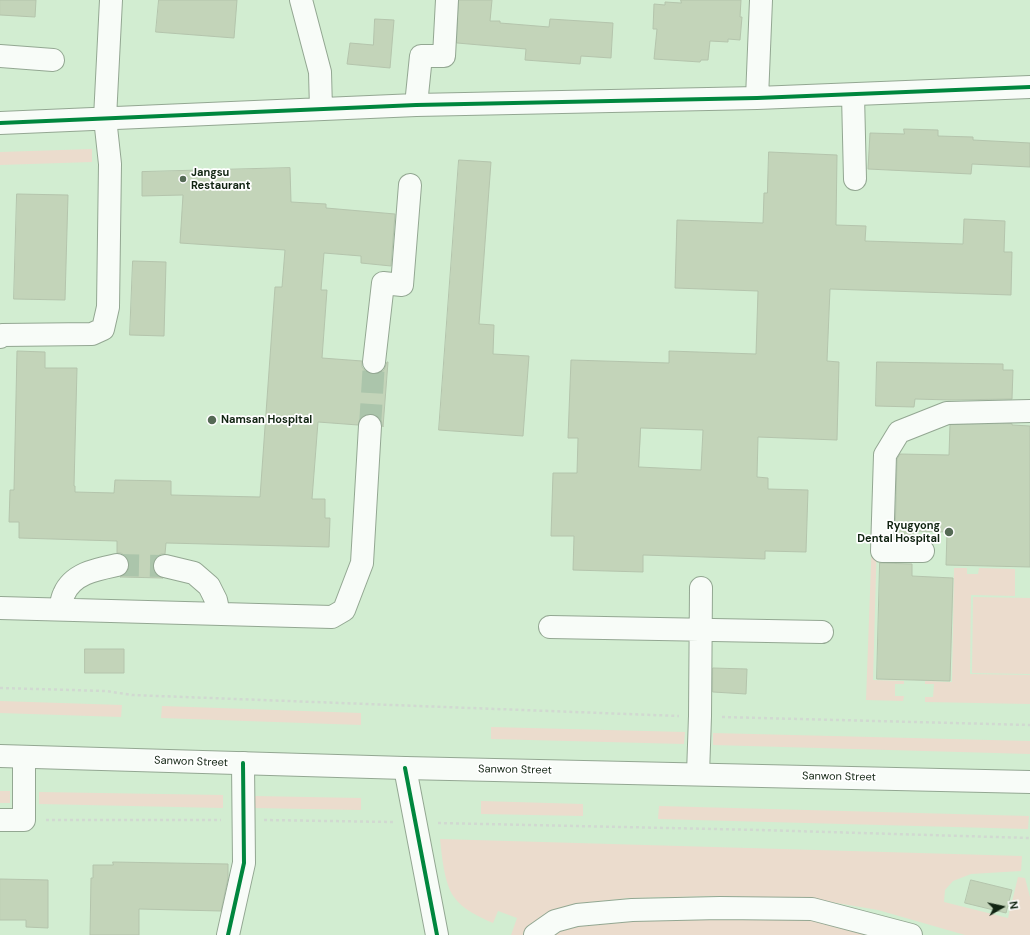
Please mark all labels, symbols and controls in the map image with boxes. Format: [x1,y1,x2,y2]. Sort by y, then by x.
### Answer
place label: Jangsu Restaurant [191,166,250,192]
marker: Jangsu Restaurant [178,174,188,184]
place label: Namsan Hospital [221,413,312,427]
marker: Namsan Hospital [206,414,218,426]
place label: Ryugyong Dental Hospital [857,519,940,545]
marker: Ryugyong Dental Hospital [943,526,955,538]
street label: Sanwon Street [154,754,228,770]
street label: Sanwon Street [478,763,552,777]
street label: Sanwon Street [802,770,876,784]
north arrow [982,887,1022,927]
text: N [1006,900,1021,910]

